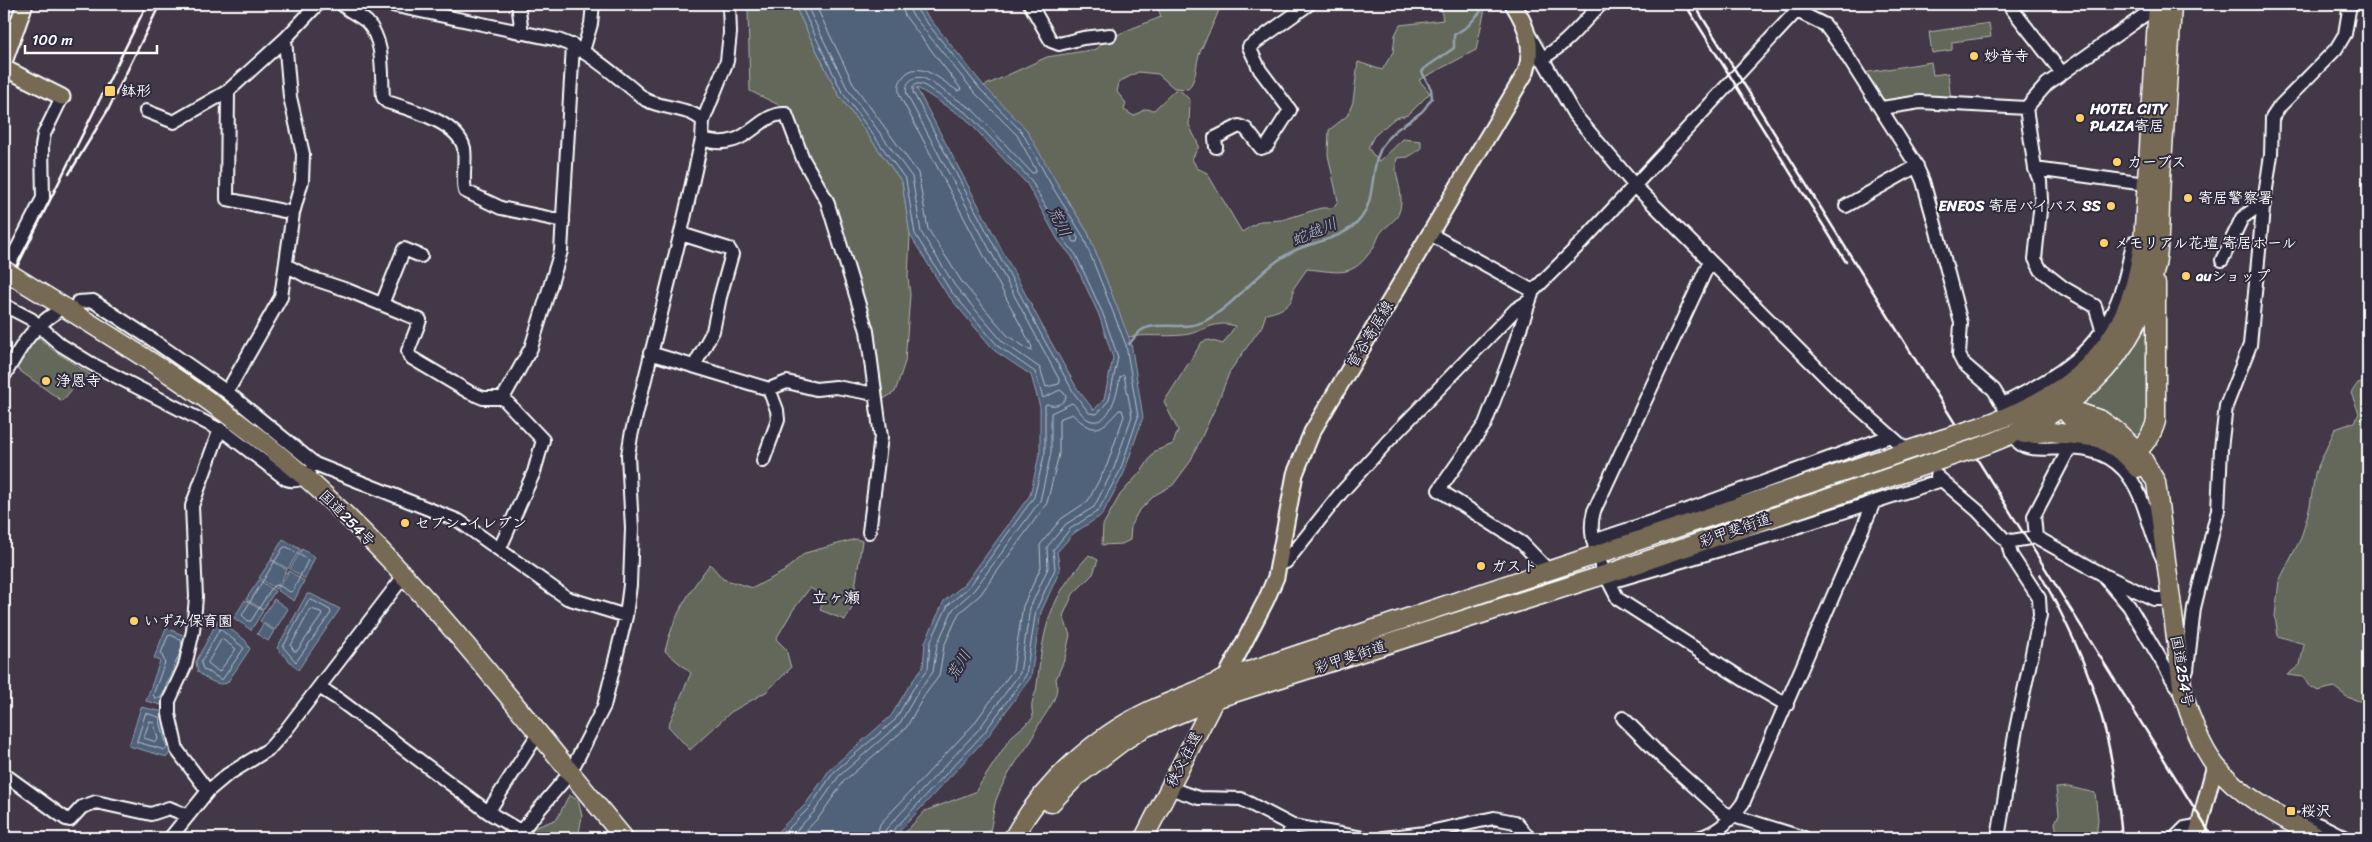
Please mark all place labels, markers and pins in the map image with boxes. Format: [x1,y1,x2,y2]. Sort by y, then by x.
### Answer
place label: 妙音寺 [1984,43,2029,69]
marker: 妙音寺 [1968,50,1980,62]
place label: 鉢形 [121,78,151,104]
marker: 鉢形 [103,84,117,98]
place label: HOTEL CITY PLAZA寄居 [2089,96,2168,139]
marker: HOTEL CITY PLAZA寄居 [2074,112,2086,124]
place label: カーブス [2127,149,2186,175]
marker: カーブス [2111,156,2123,168]
place label: 寄居警察署 [2198,185,2273,211]
marker: 寄居警察署 [2182,192,2194,204]
place label: ENEOS 寄居バイパス SS [1938,193,2102,219]
marker: ENEOS 寄居バイパス SS [2105,200,2117,212]
place label: メモリアル花壇 寄居ホール [2114,230,2296,256]
marker: メモリアル花壇 寄居ホール [2098,237,2110,249]
place label: auショップ [2195,263,2270,289]
marker: auショップ [2180,270,2192,282]
place label: 浄恩寺 [56,368,101,394]
marker: 浄恩寺 [40,375,52,387]
place label: セブン-イレブン [415,510,527,536]
marker: セブン-イレブン [399,517,411,529]
place label: ガスト [1491,553,1538,579]
marker: ガスト [1475,560,1487,572]
place label: いずみ保育園 [144,608,233,634]
marker: いずみ保育園 [128,615,140,627]
place label: 桜沢 [2301,798,2331,824]
marker: 桜沢 [2285,805,2297,817]

